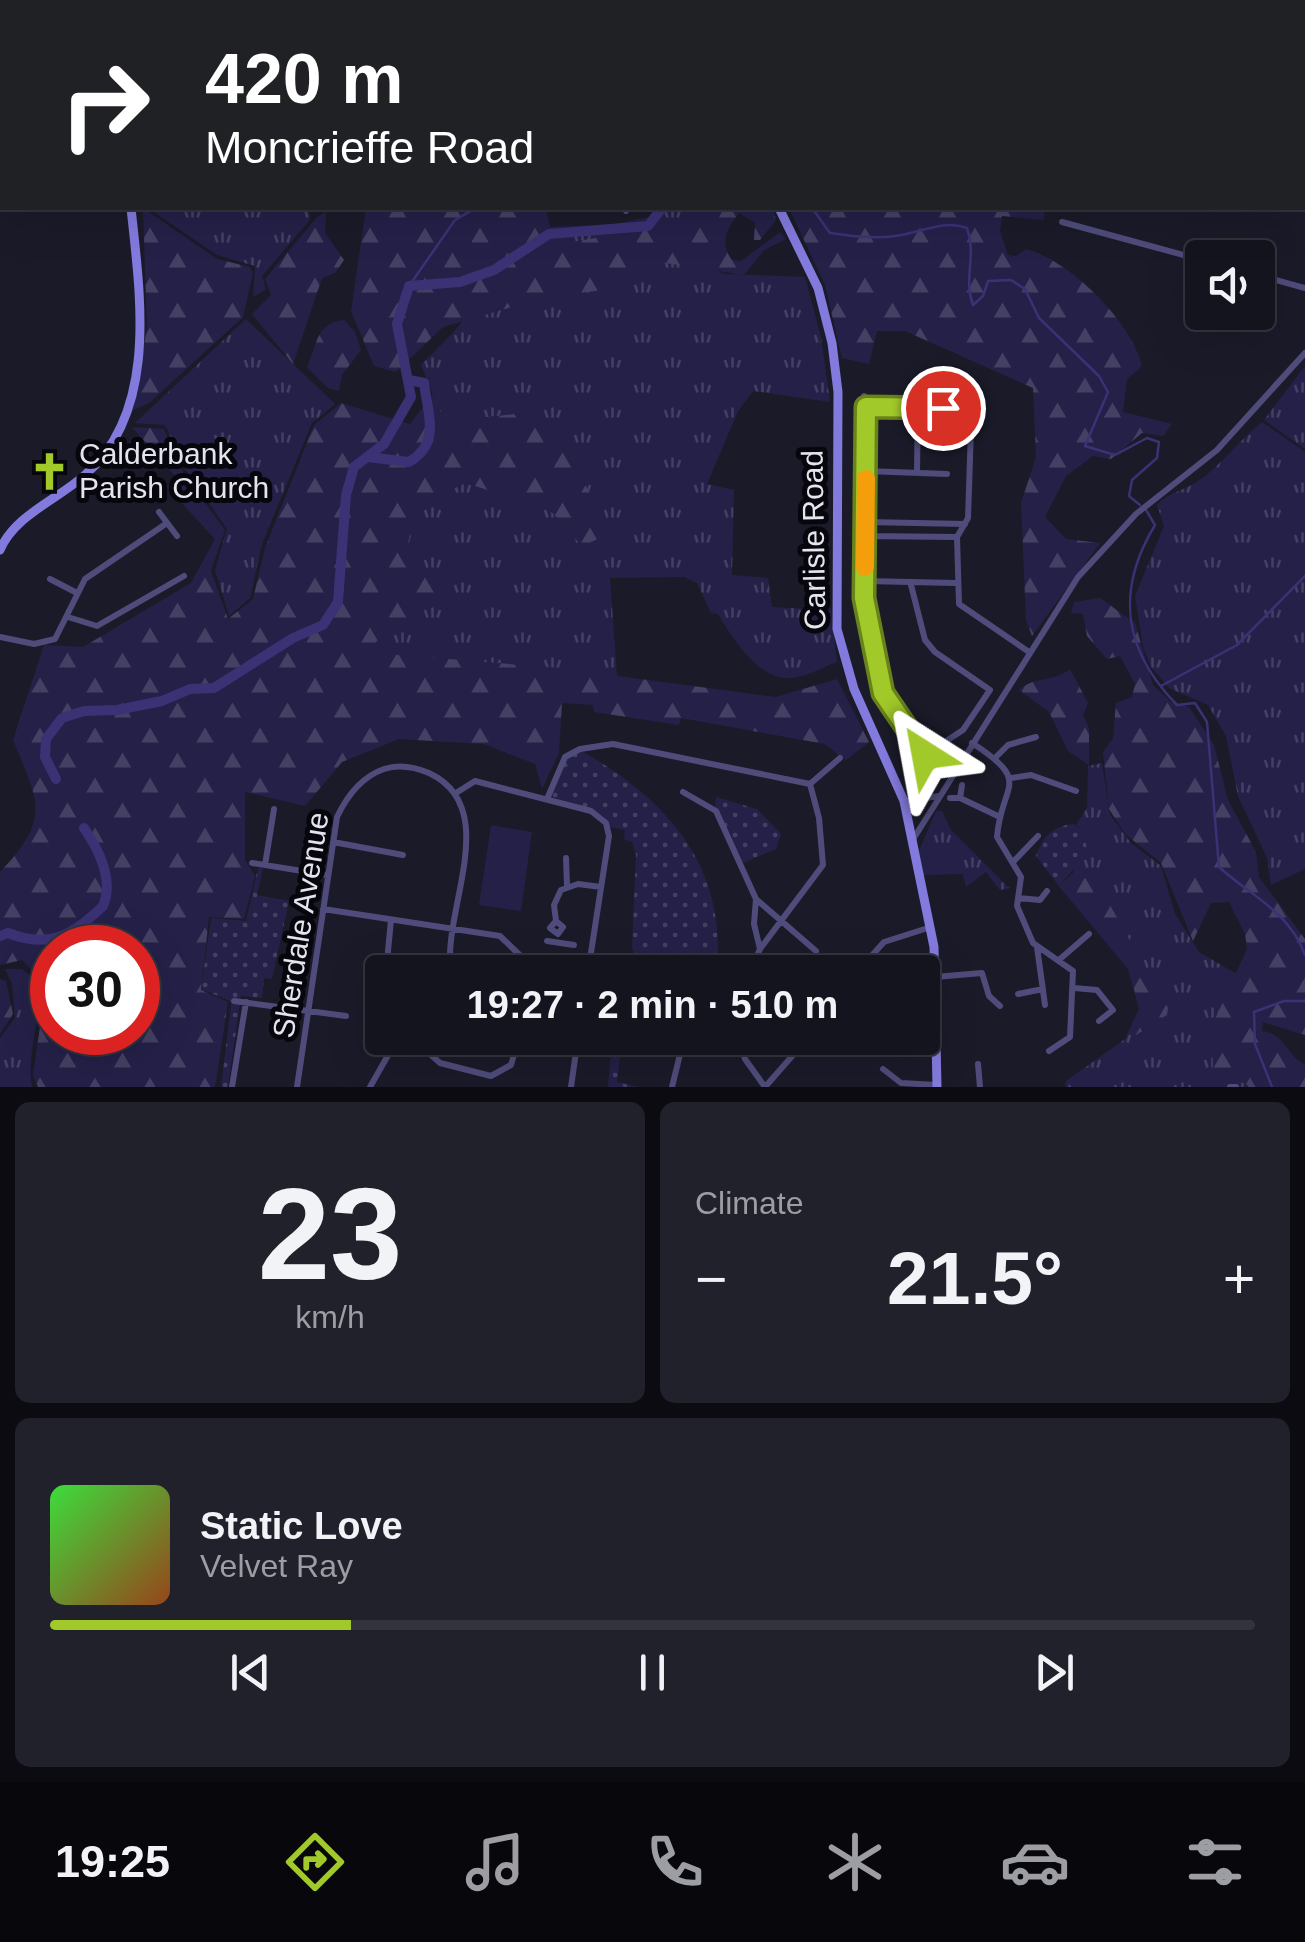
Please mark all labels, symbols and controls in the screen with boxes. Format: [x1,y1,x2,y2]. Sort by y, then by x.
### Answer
icon: right [40,40,170,170]
text: 420 m [205,40,403,118]
text: Moncrieffe Road [205,122,534,173]
map controls [1185,240,1275,330]
button: sound [1185,240,1275,330]
pin [901,366,986,451]
icon: arrive [916,381,971,436]
place label: Calderbank Parish Church [79,437,269,504]
church icon: Calderbank Parish Church [28,450,70,492]
street label: Carlisle Road [795,450,832,630]
position arrow [873,703,977,807]
street label: Sherdale Avenue [266,810,335,1040]
speed limit sign: 30 [30,925,160,1055]
text: 19:27 · 2 min · 510 m [467,984,838,1026]
text: 23 [258,1161,402,1307]
text: Climate [695,1185,803,1221]
text: 21.5° [887,1236,1063,1320]
text: − [695,1248,727,1310]
text: + [1223,1248,1255,1310]
text: km/h [295,1299,365,1335]
text: Static Love [200,1505,403,1547]
text: Velvet Ray [200,1548,353,1584]
icon: previous [223,1645,278,1700]
icon: pause [625,1645,680,1700]
icon: next [1027,1645,1082,1700]
icon: directions [280,1827,350,1897]
icon: music [460,1827,530,1897]
icon: phone [640,1827,710,1897]
icon: climate [820,1827,890,1897]
icon: car [1000,1827,1070,1897]
icon: filters [1180,1827,1250,1897]
text: 19:25 [55,1836,170,1887]

